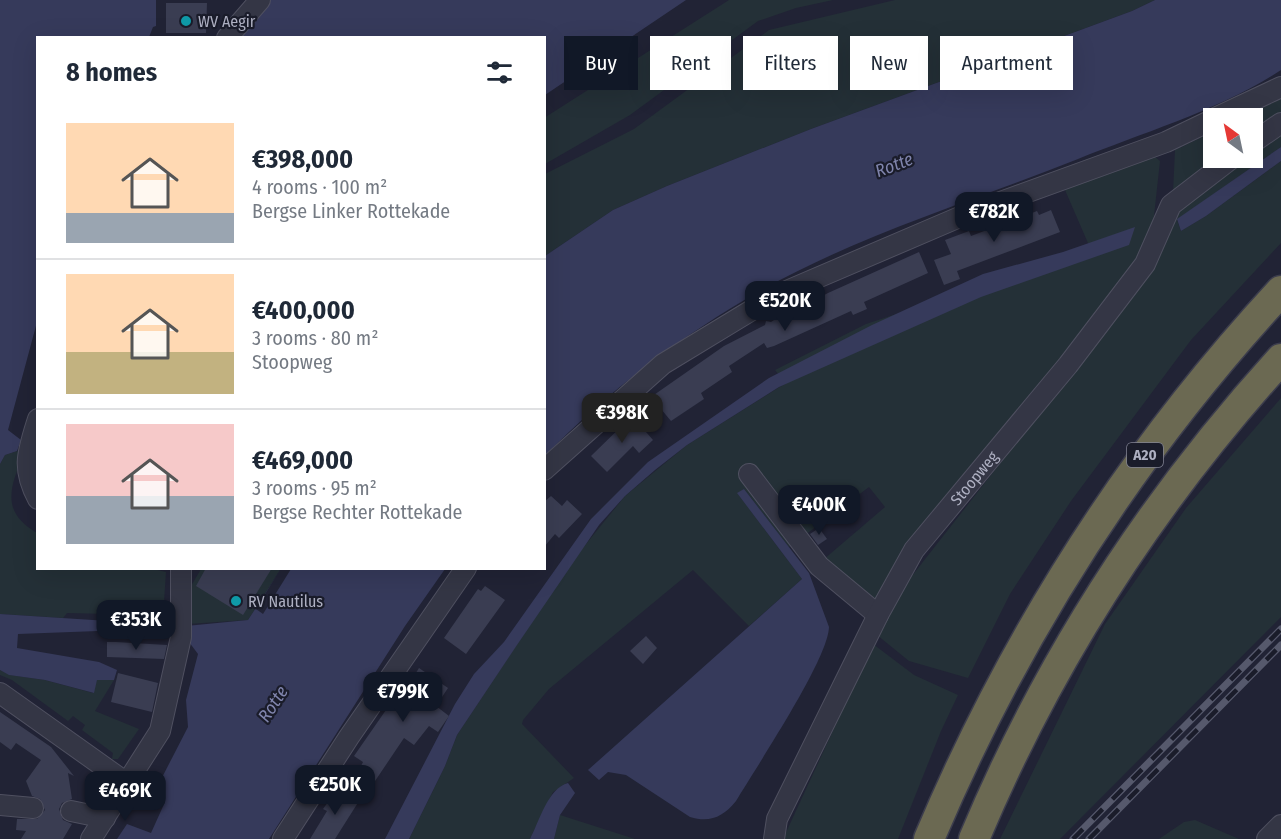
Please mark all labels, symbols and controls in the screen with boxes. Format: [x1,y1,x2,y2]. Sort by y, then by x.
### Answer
place label: WV Aegir [198,12,256,31]
marker: WV Aegir [179,14,193,28]
chip: Buy [564,36,638,90]
chip: Rent [650,36,731,90]
chip: Filters [743,36,838,90]
chip: New [850,36,928,90]
chip: Apartment [940,36,1073,90]
icon: filters [483,56,516,89]
text: 8 homes [66,57,157,88]
north arrow [1203,108,1263,168]
map controls [1203,108,1263,168]
text: €398,000 [252,144,353,175]
icon: home [114,147,186,219]
water label: Rotte [872,148,917,182]
text: 4 rooms · 100 m² [252,175,387,199]
pin: €782K [952,192,1036,243]
text: Bergse Linker Rottekade [252,199,450,223]
text: €782K [969,199,1019,223]
pin: €520K [743,281,827,332]
text: €520K [759,288,811,312]
text: €400,000 [252,295,355,326]
icon: home [114,298,186,370]
text: 3 rooms · 80 m² [252,326,378,350]
text: Stoopweg [252,350,332,374]
pin: €398K [580,393,664,444]
text: €398K [596,400,648,424]
road number: A20 [1127,443,1163,467]
text: €469,000 [252,445,353,476]
street label: Stoopweg [946,447,1002,509]
icon: home [114,448,186,520]
text: 3 rooms · 95 m² [252,476,377,500]
pin: €400K [777,485,861,536]
text: €400K [792,492,846,516]
text: Bergse Rechter Rottekade [252,500,462,524]
place label: RV Nautilus [248,592,323,611]
marker: RV Nautilus [229,594,243,608]
pin: €353K [94,600,178,651]
text: €353K [111,607,161,631]
pin: €799K [361,672,445,723]
text: €799K [377,679,429,703]
water label: Rotte [253,681,293,726]
pin: €250K [293,765,377,816]
pin: €469K [83,771,167,822]
text: €250K [309,772,361,796]
text: €469K [99,778,151,802]

